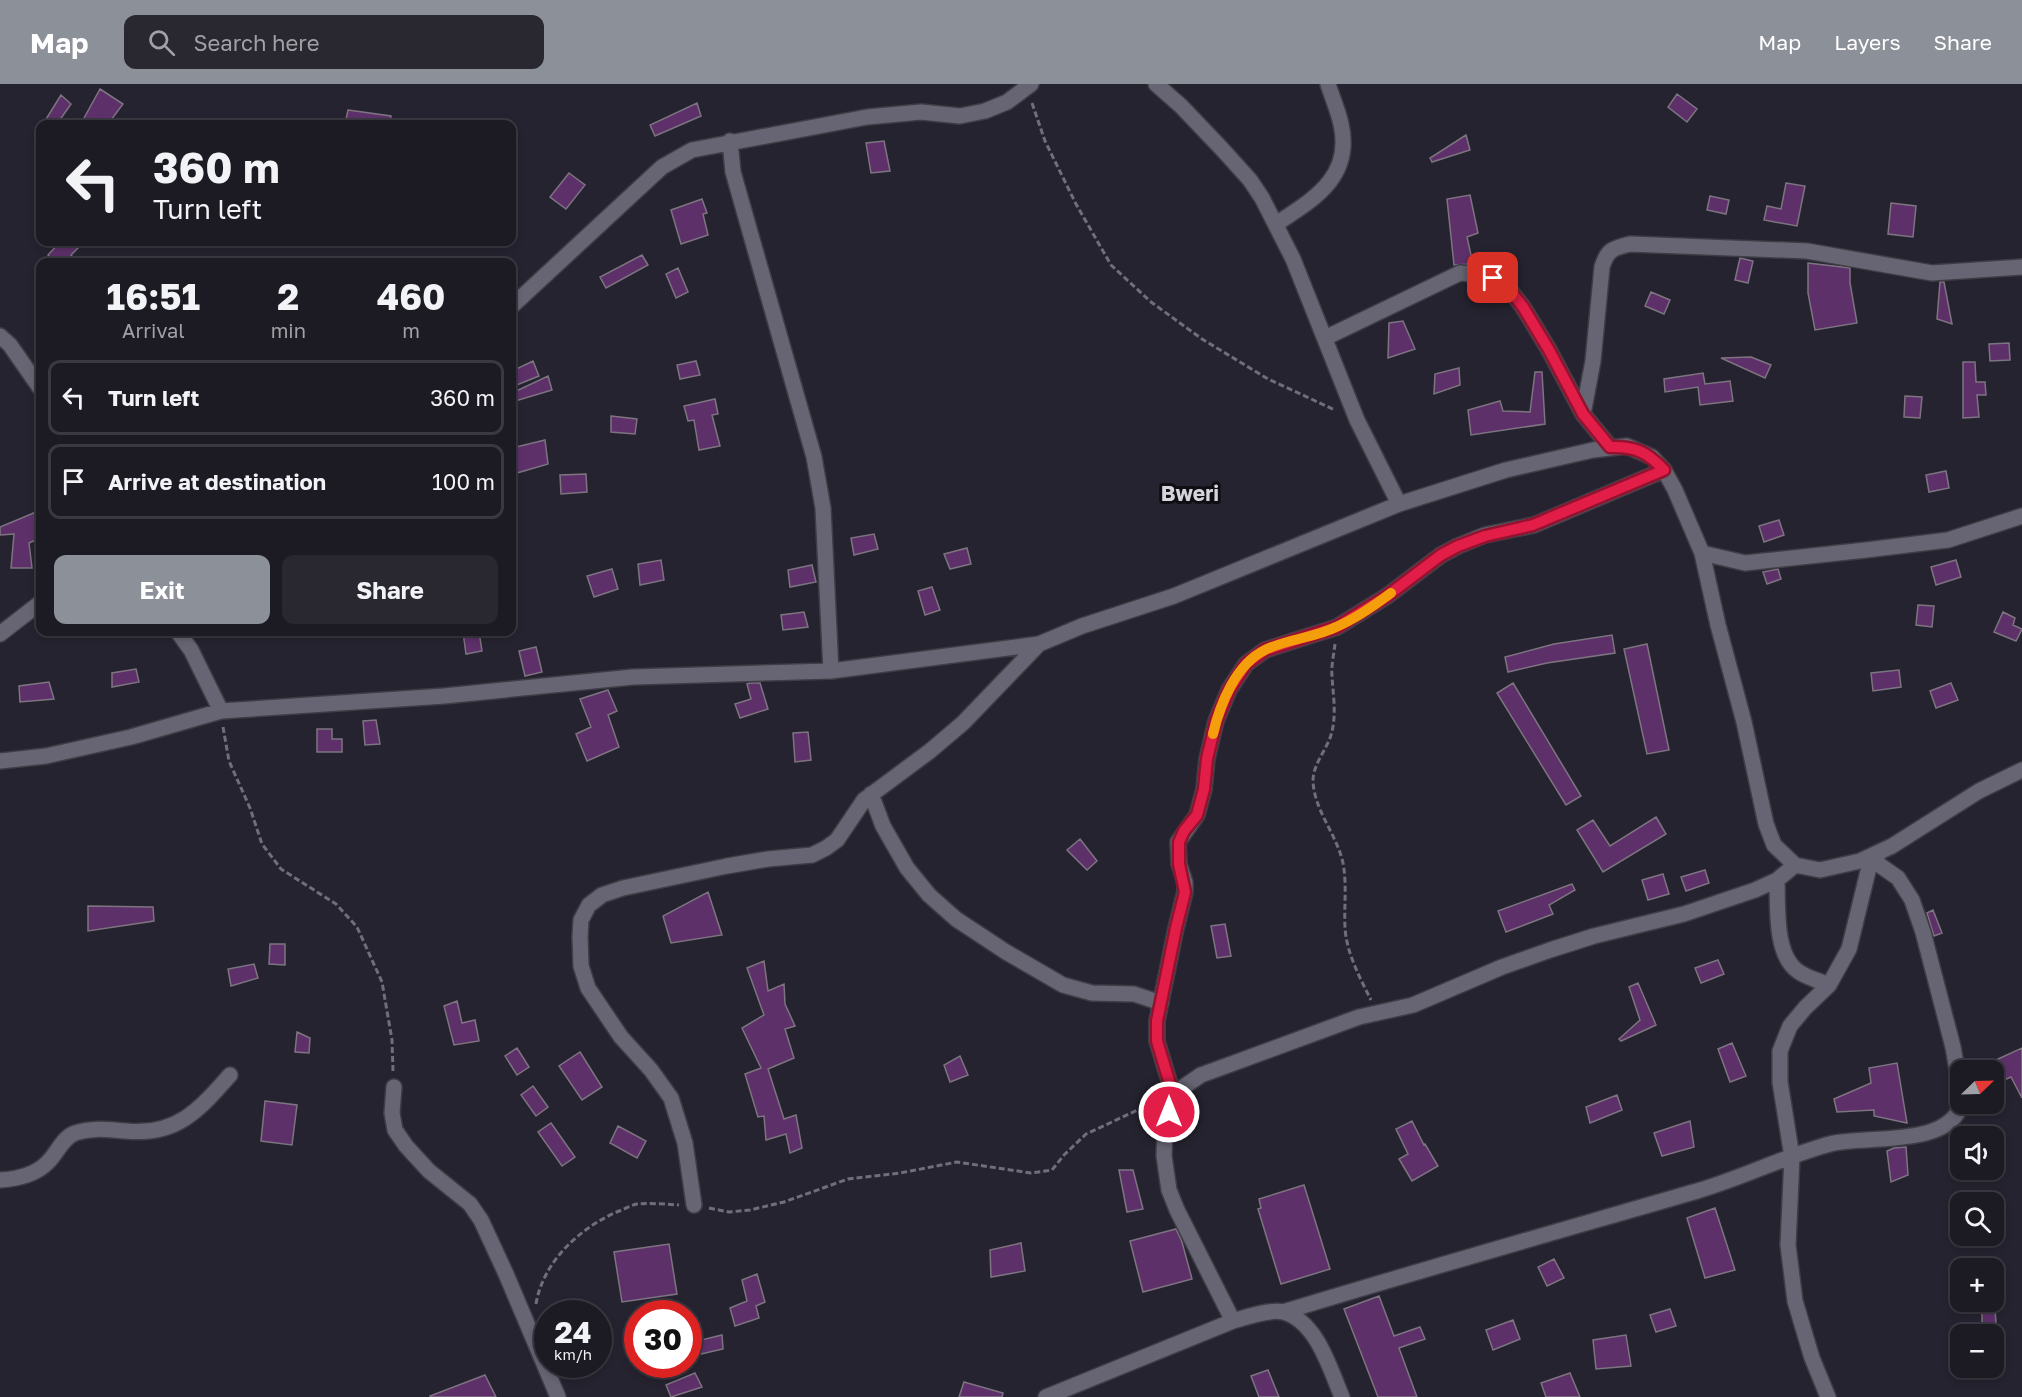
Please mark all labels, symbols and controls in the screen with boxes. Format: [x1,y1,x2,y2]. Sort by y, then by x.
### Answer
search box [124,15,544,69]
text: Map [30,26,88,59]
icon: search [145,26,178,59]
text: Search here [193,29,319,56]
text: Map [1758,29,1801,55]
text: Layers [1834,29,1901,55]
text: Share [1934,29,1992,55]
text: 360 m [153,142,280,192]
icon: left [54,144,132,222]
text: Turn left [153,193,262,225]
pin [1467,252,1518,303]
icon: arrive [1476,261,1509,294]
text: 16:51 [107,275,200,318]
text: 2 [277,275,299,318]
text: 460 [377,275,445,318]
text: Arrival [122,318,185,342]
text: min [271,318,306,342]
text: m [402,318,420,342]
icon: left [57,381,90,414]
text: Turn left [108,384,199,411]
text: 360 m [430,384,495,411]
icon: arrive [57,465,90,498]
text: Arrive at destination [108,468,326,495]
text: 100 m [432,468,495,495]
district label: Bweri [1161,480,1219,506]
button: Exit [54,555,270,624]
button: Share [282,555,498,624]
north arrow [1950,1060,2004,1114]
map controls [1950,1060,2004,1378]
position arrow [1137,1080,1201,1144]
button: sound [1950,1126,2004,1180]
button: search [1950,1192,2004,1246]
button: + [1950,1258,2004,1312]
speed limit sign: 30 [624,1300,702,1378]
text: 24 [554,1314,592,1350]
button: − [1950,1324,2004,1378]
text: km/h [554,1345,592,1363]

